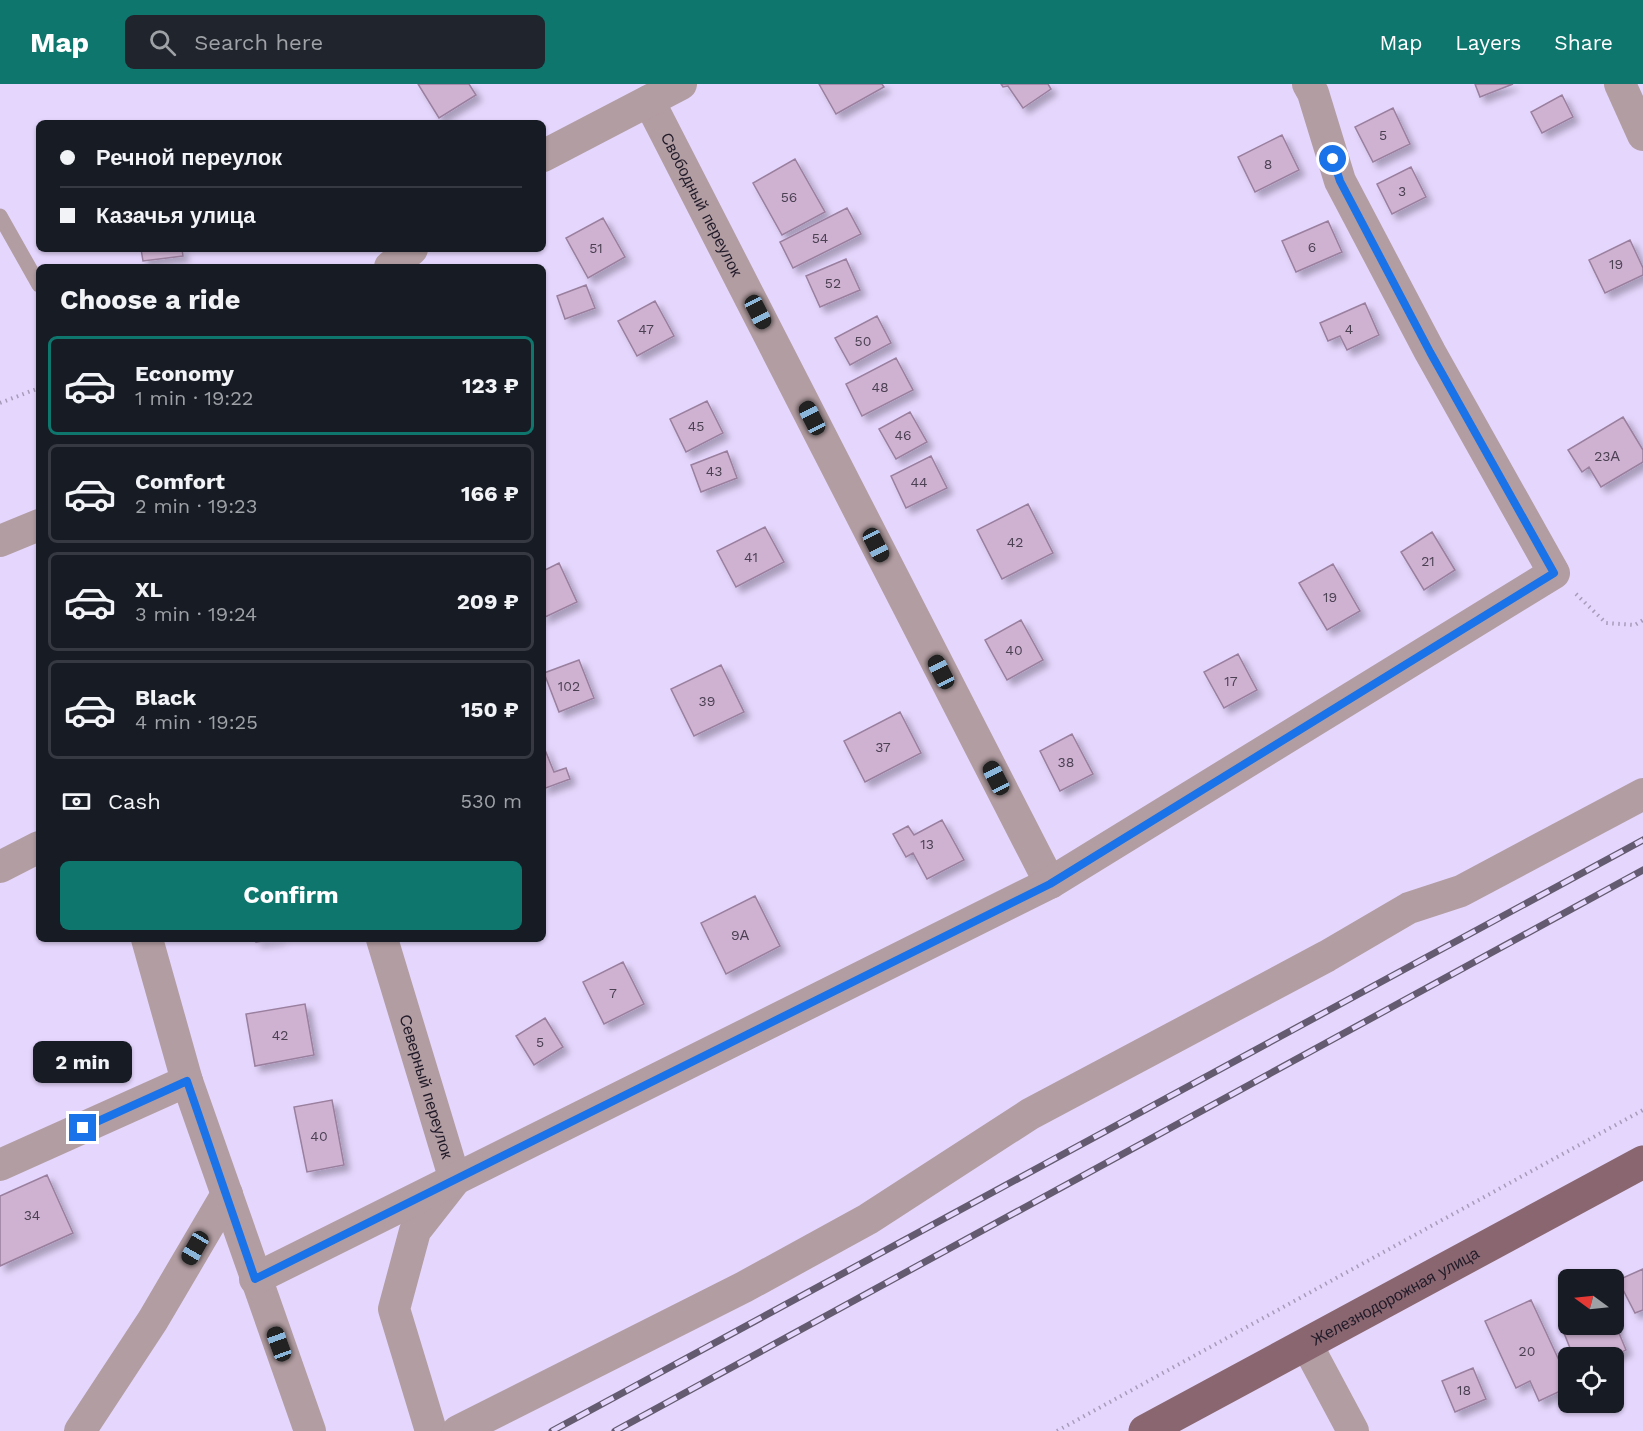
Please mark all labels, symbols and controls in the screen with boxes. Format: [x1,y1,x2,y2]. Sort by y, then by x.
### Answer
search box [125,15,545,69]
text: Map [30,26,89,59]
icon: search [146,26,179,59]
text: Search here [194,30,323,55]
text: Map [1379,30,1422,55]
text: Layers [1455,30,1521,55]
text: Share [1554,30,1613,55]
house number: 5 [1379,127,1387,143]
street label: Свободный переулок [657,129,747,280]
text: Речной переулок [96,145,282,170]
route start [1319,145,1346,172]
house number: 8 [1264,156,1272,172]
house number: 3 [1398,183,1406,199]
house number: 56 [781,189,797,205]
text: Казачья улица [96,203,255,228]
house number: 54 [812,230,828,246]
house number: 6 [1308,239,1316,255]
house number: 51 [589,240,603,256]
house number: 19 [1609,256,1623,272]
house number: 52 [825,275,841,291]
text: Choose a ride [60,284,240,316]
car [742,292,774,332]
house number: 47 [638,321,654,337]
house number: 4 [1345,321,1353,337]
house number: 50 [855,333,871,349]
icon: car [63,359,117,413]
text: Economy [135,361,234,386]
text: 123 ₽ [462,373,519,398]
house number: 48 [871,379,889,395]
text: 1 min · 19:22 [135,386,254,410]
car [796,398,828,438]
house number: 45 [688,418,704,434]
house number: 46 [894,427,912,443]
house number: 23А [1594,448,1620,464]
house number: 43 [706,463,722,479]
icon: car [63,467,117,521]
text: Comfort [135,469,225,494]
house number: 44 [910,474,928,490]
text: 166 ₽ [461,481,519,506]
text: 2 min · 19:23 [135,494,257,518]
car [860,525,892,565]
house number: 42 [1007,534,1023,550]
house number: 41 [744,549,758,565]
house number: 21 [1421,553,1435,569]
icon: car [63,575,117,629]
text: XL [135,577,163,602]
text: 209 ₽ [457,589,519,614]
house number: 19 [1323,589,1337,605]
text: 3 min · 19:24 [135,602,257,626]
house number: 40 [1005,642,1023,658]
car [925,652,957,692]
house number: 17 [1224,673,1238,689]
house number: 102 [558,678,580,694]
icon: car [63,683,117,737]
text: Black [135,685,196,710]
house number: 39 [699,693,715,709]
text: 150 ₽ [461,697,519,722]
text: 4 min · 19:25 [135,710,258,734]
house number: 37 [875,739,891,755]
house number: 38 [1058,754,1074,770]
car [980,758,1012,798]
icon: cash [60,785,93,818]
text: Cash [108,789,161,814]
text: 530 m [460,789,522,813]
house number: 13 [920,836,934,852]
button: Confirm [60,861,522,930]
house number: 9А [731,927,750,943]
house number: 7 [609,985,617,1001]
street label: Северный переулок [395,1012,457,1162]
house number: 42 [272,1027,288,1043]
house number: 5 [536,1034,544,1050]
callout: 2 min [34,1041,132,1083]
text: 2 min [55,1050,110,1074]
route end [69,1114,96,1141]
house number: 40 [310,1128,328,1144]
house number: 34 [24,1207,40,1223]
car [178,1228,212,1268]
street label: Железнодорожная улица [1308,1243,1482,1350]
north arrow [1558,1269,1624,1335]
map controls [1558,1269,1624,1413]
car [264,1324,294,1364]
house number: 20 [1519,1343,1535,1359]
button: locate [1558,1347,1624,1413]
house number: 18 [1457,1382,1471,1398]

